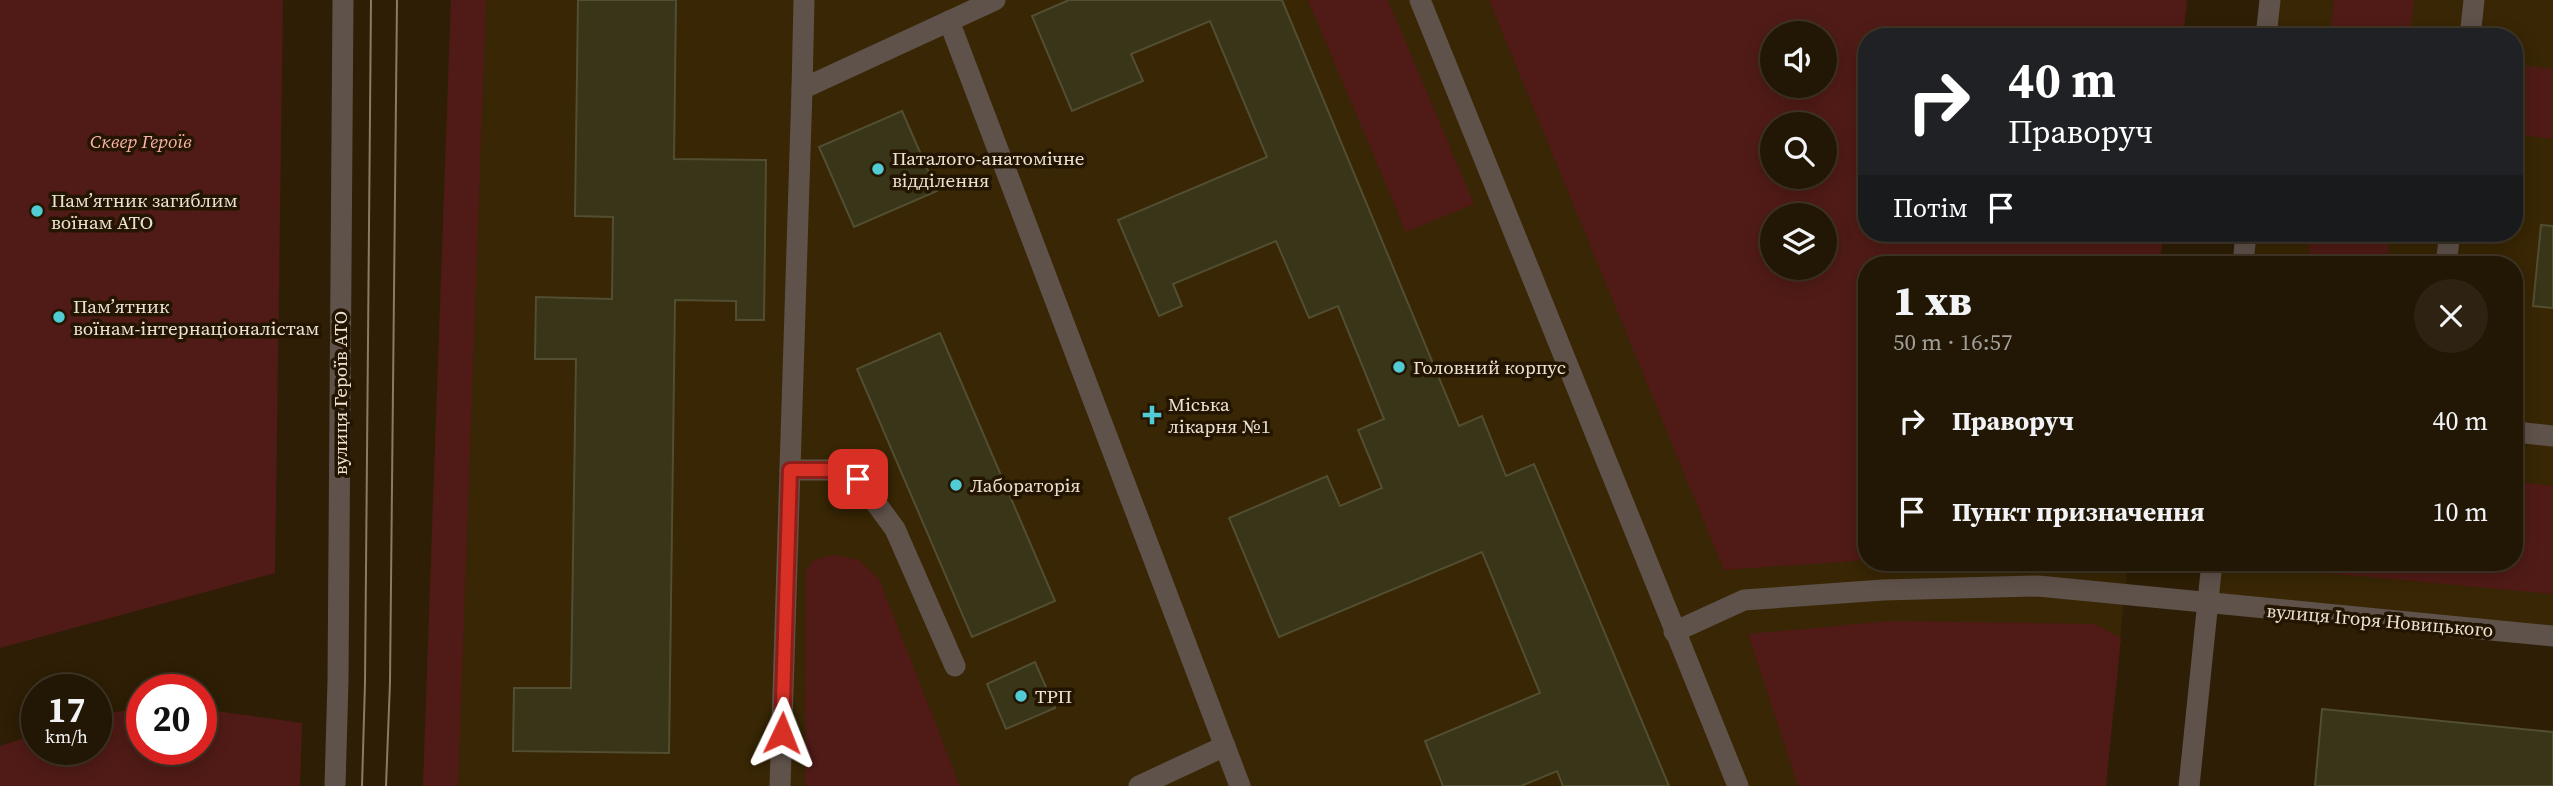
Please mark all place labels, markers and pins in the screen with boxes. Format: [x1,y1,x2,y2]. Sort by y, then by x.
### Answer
place label: Паталого-анатомічне відділення [892,145,1085,193]
marker: Паталого-анатомічне відділення [870,161,886,177]
place label: Пам’ятник загиблим воїнам АТО [51,187,238,235]
marker: Пам’ятник загиблим воїнам АТО [29,203,45,219]
place label: Пам’ятник воїнам-інтернаціоналістам [73,293,319,341]
marker: Пам’ятник воїнам-інтернаціоналістам [51,309,67,325]
place label: Головний корпус [1413,354,1566,380]
marker: Головний корпус [1391,359,1407,375]
place label: Міська лікарня №1 [1168,391,1270,439]
marker: Міська лікарня №1 [1142,405,1162,425]
pin [828,449,888,509]
place label: Лабораторія [970,472,1081,498]
marker: Лабораторія [948,477,964,493]
place label: ТРП [1035,683,1072,709]
marker: ТРП [1013,688,1029,704]

